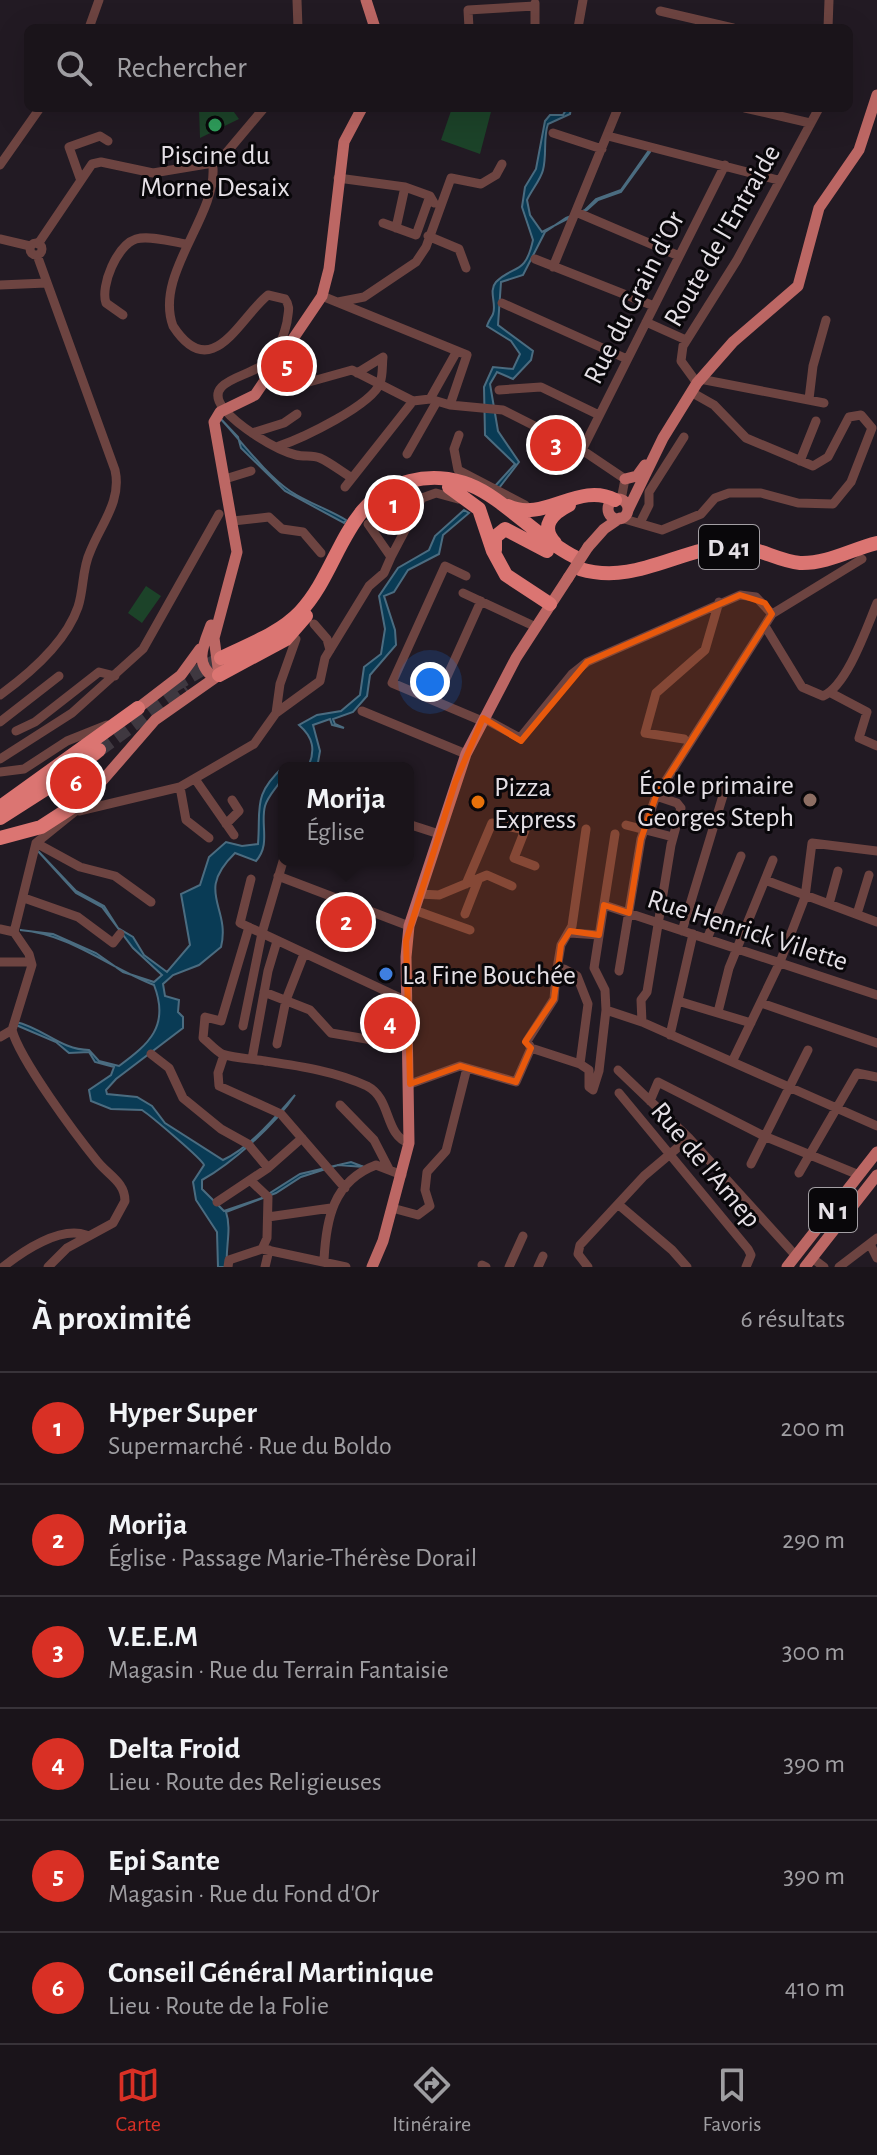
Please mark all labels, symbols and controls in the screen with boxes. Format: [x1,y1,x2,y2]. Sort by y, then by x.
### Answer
search box [24,24,853,112]
icon: search [52,46,96,90]
text: Rechercher [116,53,247,83]
marker: Piscine du Morne Desaix [206,116,224,134]
street label: Route de l'Entraide [659,140,786,332]
place label: Piscine du Morne Desaix [140,142,290,202]
street label: Rue du Grain d'Or [579,207,690,389]
pin: 5 [261,336,313,396]
pin: 3 [530,415,582,475]
pin: 1 [368,475,420,535]
road number: D 41 [699,525,759,569]
your location [410,662,450,702]
pin: 6 [50,753,102,813]
popup [278,762,414,866]
place label: École primaire Georges Steph [637,769,794,832]
place label: Pizza Express [494,774,576,834]
text: Morija [306,784,386,814]
marker: École primaire Georges Steph [801,791,819,809]
marker: Pizza Express [469,793,487,811]
text: Église [306,819,365,845]
street label: Rue Henrick Vilette [644,885,851,977]
pin: 2 [320,892,372,952]
place label: La Fine Bouchée [402,962,576,990]
marker: La Fine Bouchée [377,965,395,983]
pin: 4 [364,993,416,1053]
street label: Rue de l'Amep [645,1097,766,1233]
road number: N 1 [809,1188,857,1232]
text: À proximité [32,1302,191,1336]
text: 6 résultats [741,1306,845,1332]
text: Hyper Super [108,1398,257,1428]
text: 1 [53,1415,63,1441]
text: 200 m [781,1415,845,1441]
text: Supermarché · Rue du Boldo [108,1433,392,1459]
text: Morija [108,1510,187,1540]
text: 2 [52,1527,64,1553]
text: 290 m [782,1527,845,1553]
text: Église · Passage Marie-Thérèse Dorail [108,1545,477,1571]
text: V.E.E.M [108,1622,198,1652]
text: 3 [52,1639,64,1665]
text: 300 m [782,1639,845,1665]
text: Magasin · Rue du Terrain Fantaisie [108,1657,449,1683]
text: Delta Froid [108,1734,240,1764]
text: 4 [51,1751,65,1777]
text: 390 m [783,1751,845,1777]
text: Lieu · Route des Religieuses [108,1769,382,1795]
text: Epi Sante [108,1846,220,1876]
text: 5 [52,1863,64,1889]
text: 390 m [783,1863,845,1889]
text: Magasin · Rue du Fond d'Or [108,1881,379,1907]
text: Conseil Général Martinique [108,1958,434,1988]
text: 6 [52,1975,64,2001]
text: 410 m [785,1975,845,2001]
text: Lieu · Route de la Folie [108,1993,329,2019]
tab: Carte [116,2063,161,2137]
tab: Itinéraire [392,2063,471,2137]
tab: Favoris [702,2063,761,2137]

